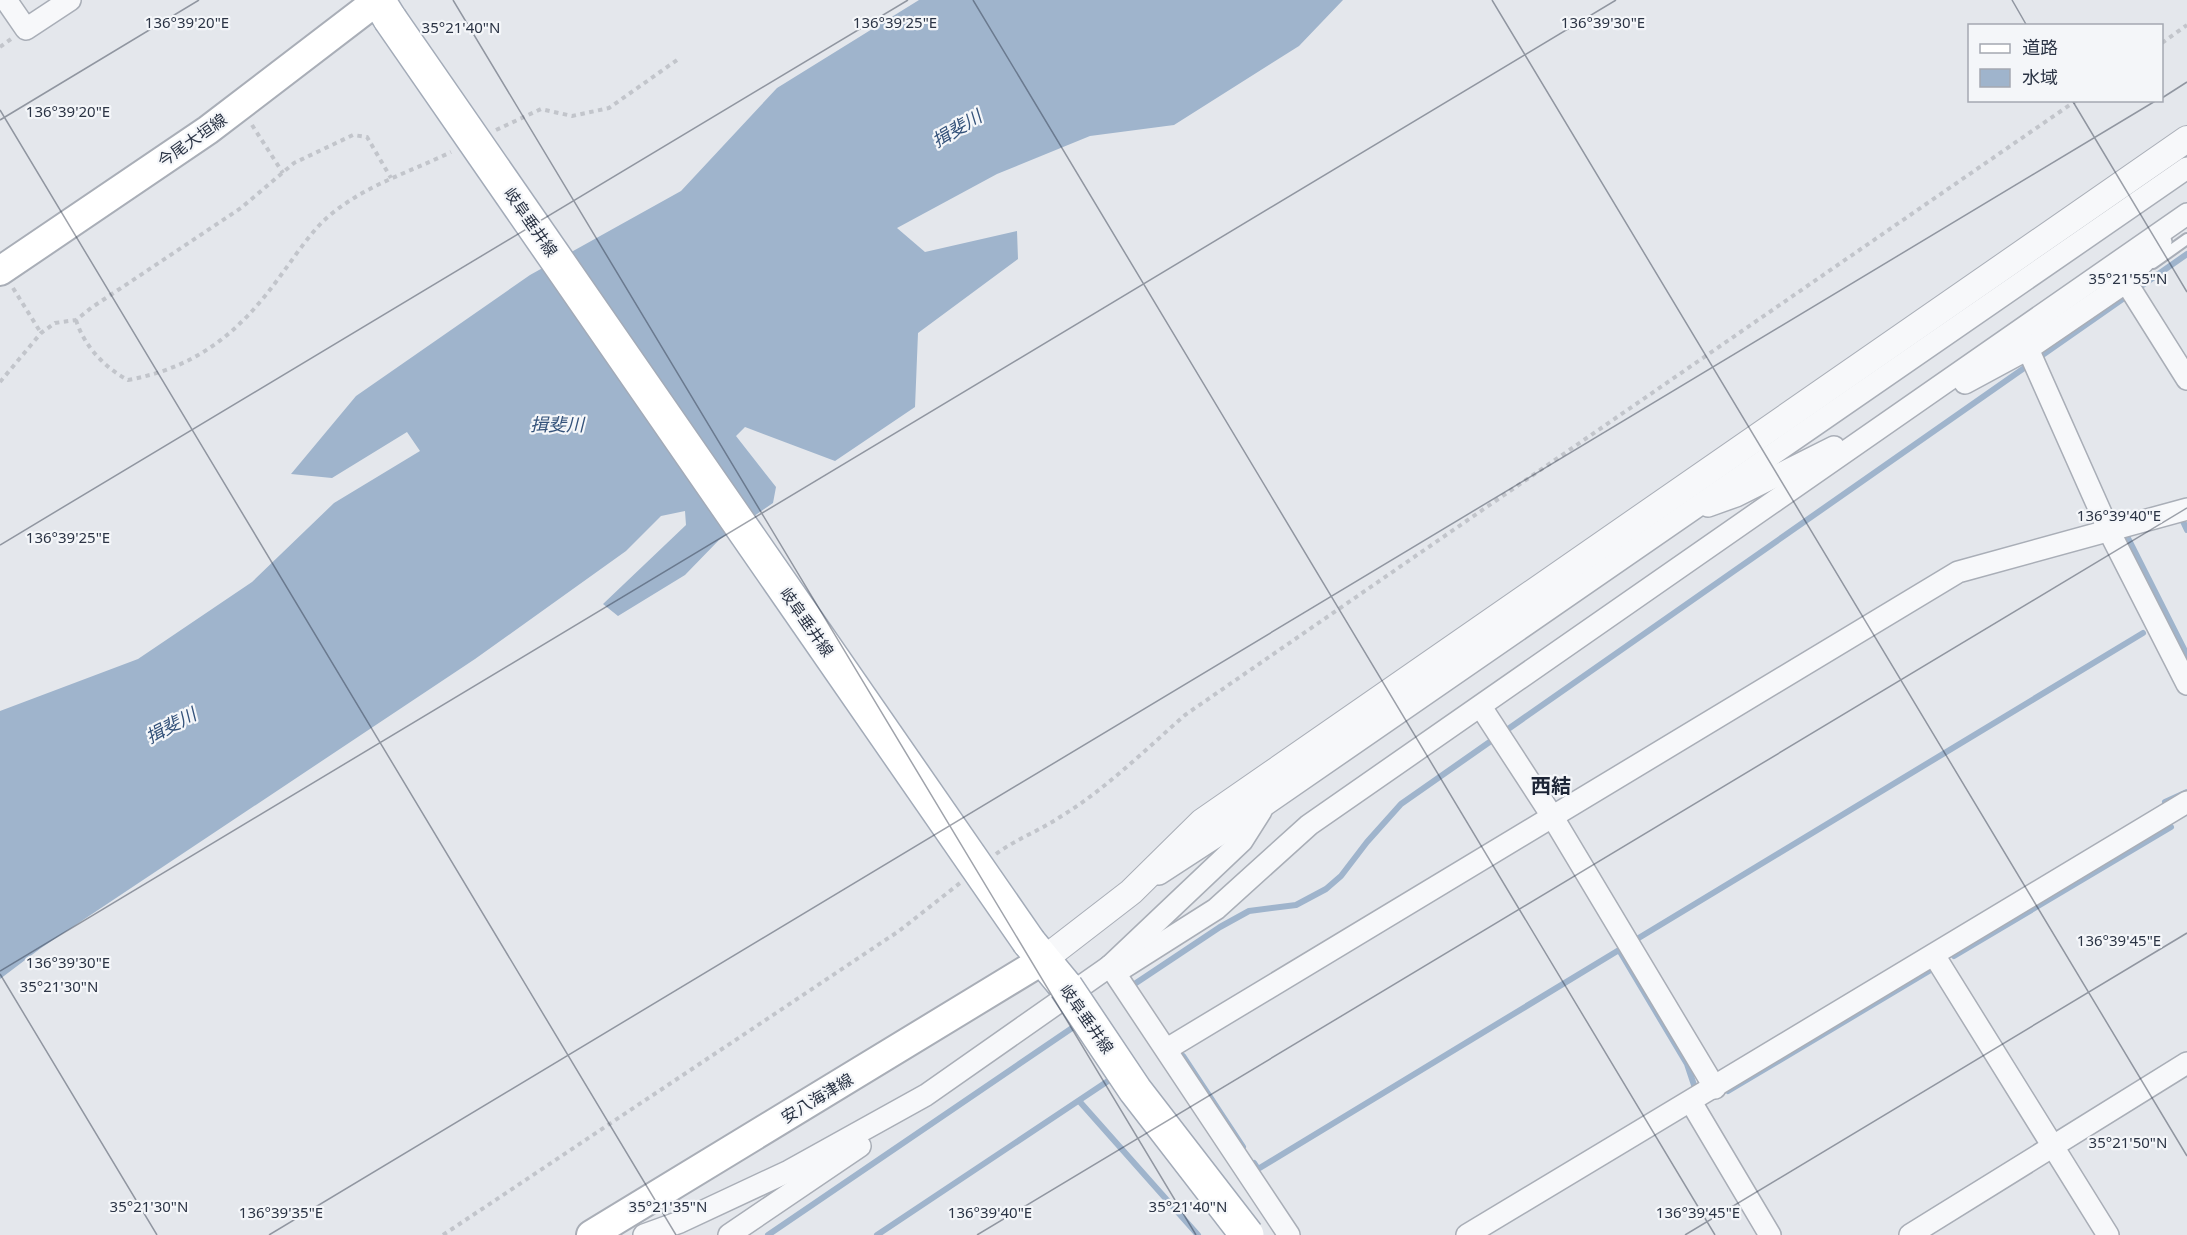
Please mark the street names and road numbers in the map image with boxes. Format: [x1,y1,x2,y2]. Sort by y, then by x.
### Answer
street label: 今尾大垣線 [153,108,231,172]
street label: 岐阜垂井線 [499,183,563,261]
street label: 岐阜垂井線 [775,583,839,661]
street label: 岐阜垂井線 [1055,980,1119,1058]
street label: 安八海津線 [777,1068,857,1128]

